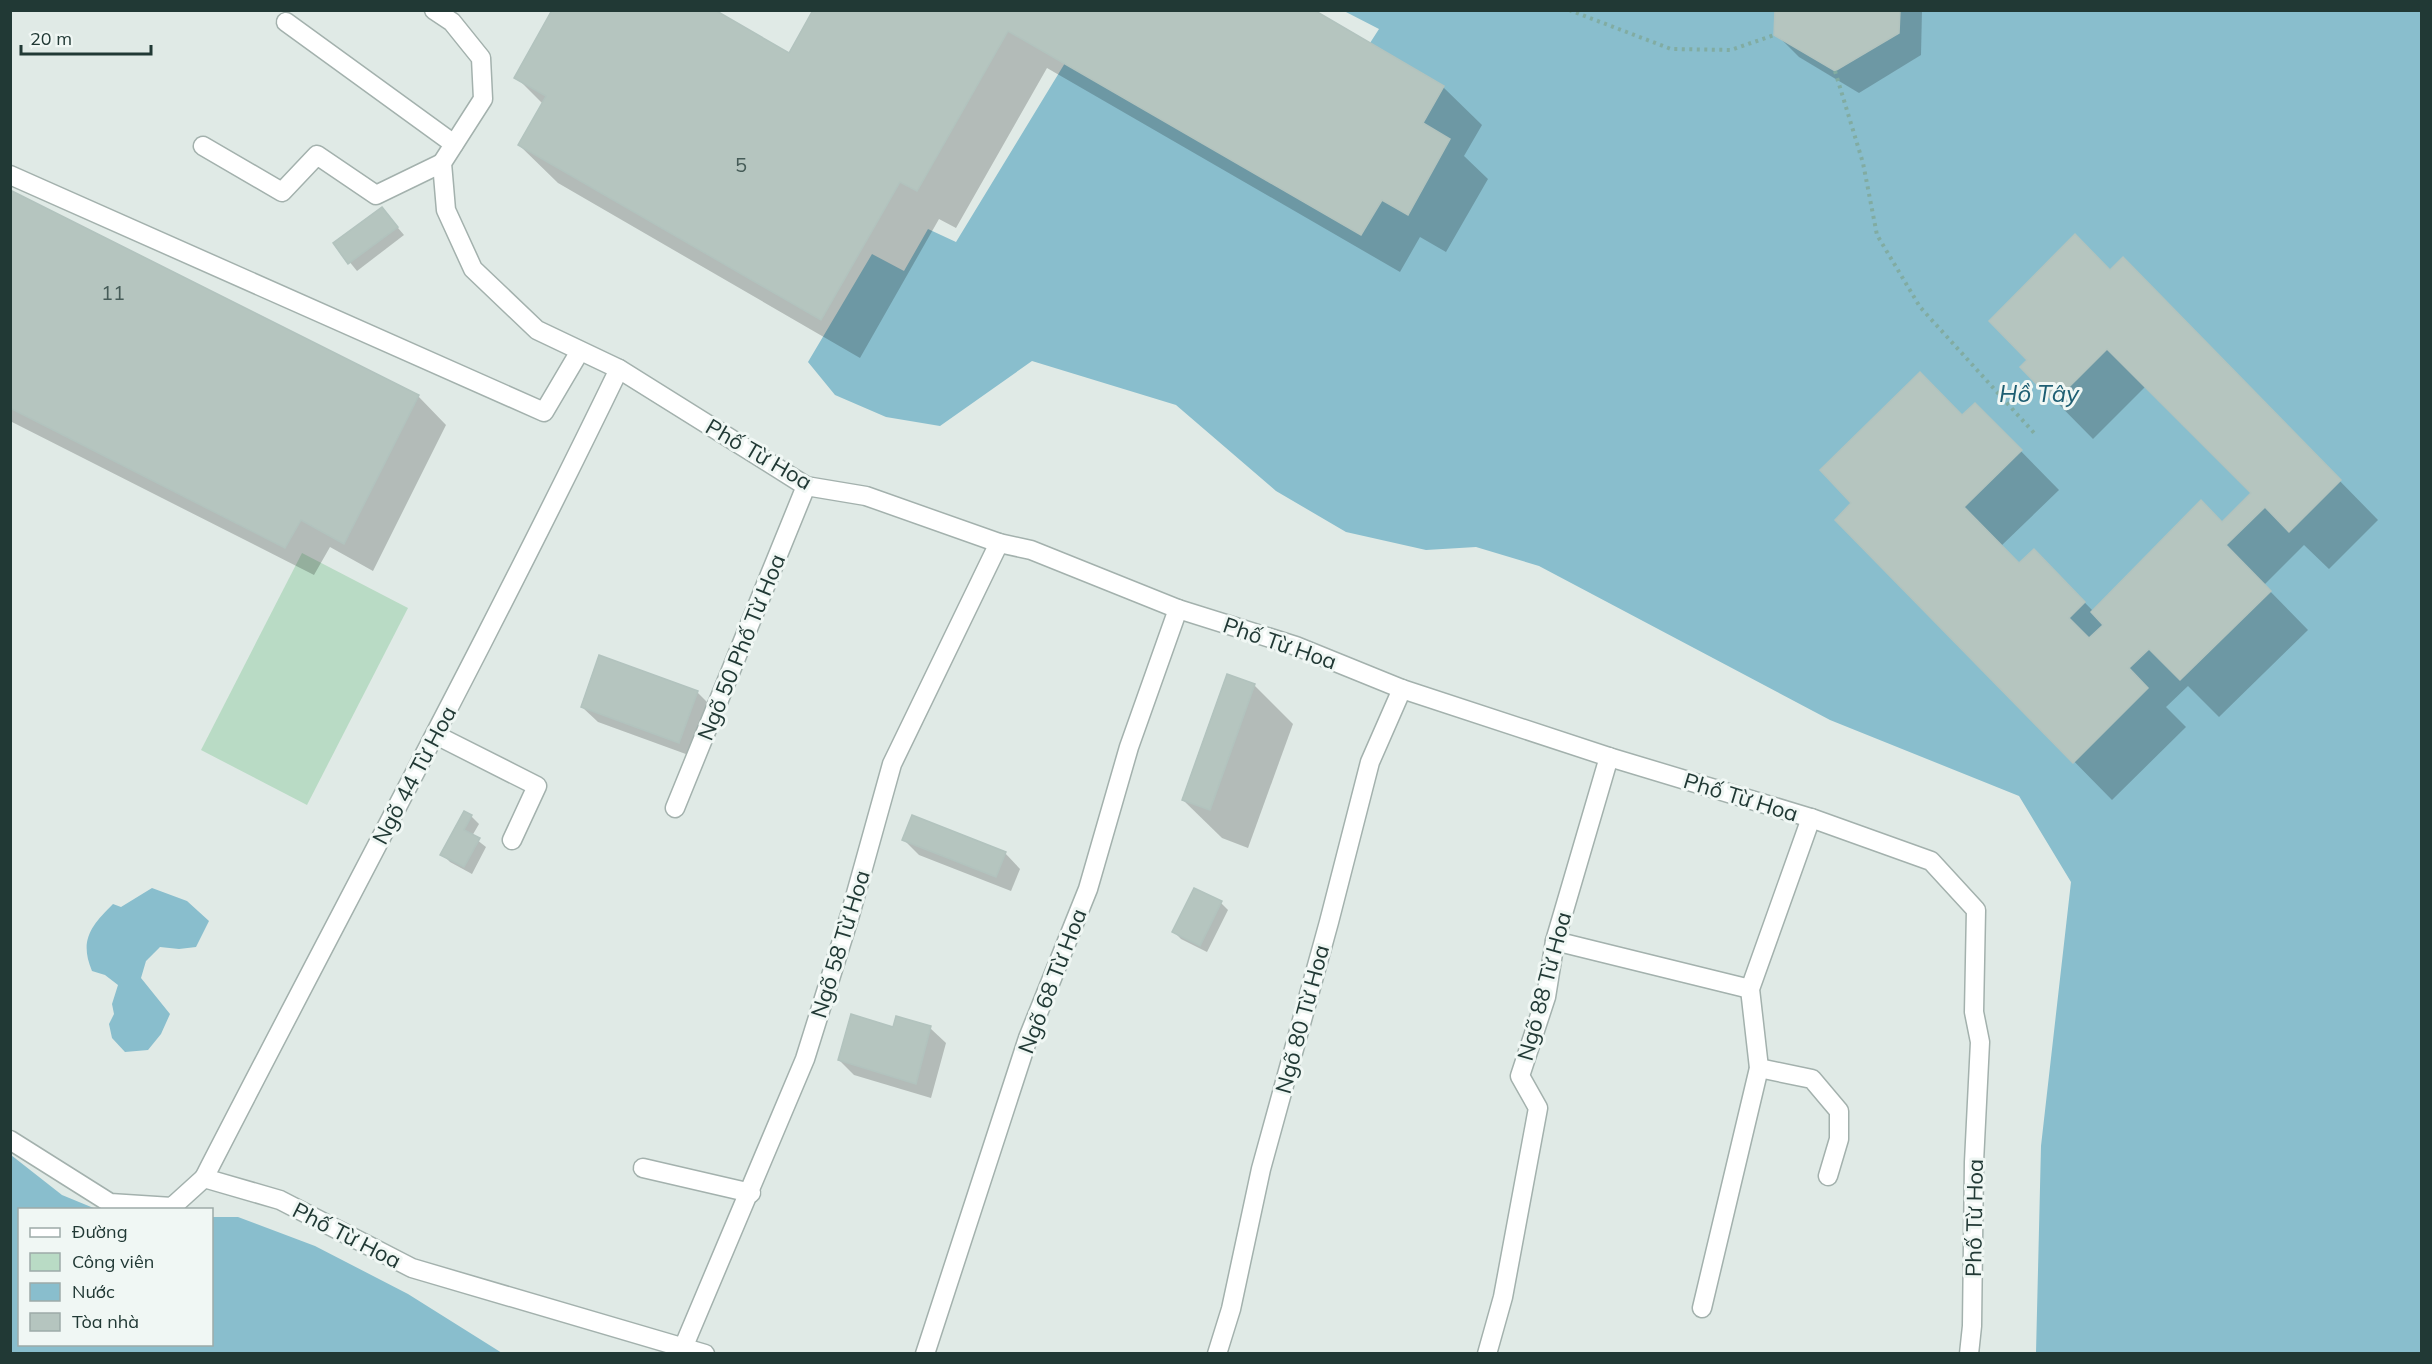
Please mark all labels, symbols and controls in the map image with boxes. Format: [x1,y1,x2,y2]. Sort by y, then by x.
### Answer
scale bar [21,18,152,56]
text: 20 m [30,27,72,50]
house number: 5 [735,152,747,177]
house number: 11 [101,280,125,305]
water label: Hồ Tây [1999,378,2080,408]
street label: Phố Từ Hoa [701,412,817,496]
street label: Ngõ 50 Phố Từ Hoa [691,550,791,744]
street label: Phố Từ Hoa [1220,611,1340,675]
street label: Ngõ 44 Từ Hoa [366,701,462,849]
street label: Phố Từ Hoa [1680,766,1802,828]
street label: Ngõ 58 Từ Hoa [804,867,876,1021]
street label: Ngõ 68 Từ Hoa [1012,905,1092,1057]
street label: Ngõ 88 Từ Hoa [1511,909,1577,1063]
street label: Ngõ 80 Từ Hoa [1269,942,1335,1096]
street label: Phố Từ Hoa [1959,1159,1989,1277]
street label: Phố Từ Hoa [288,1196,406,1274]
legend [18,1208,213,1346]
text: Đường [72,1220,128,1243]
text: Công viên [72,1250,154,1273]
text: Nước [72,1280,115,1303]
text: Tòa nhà [72,1310,139,1333]

